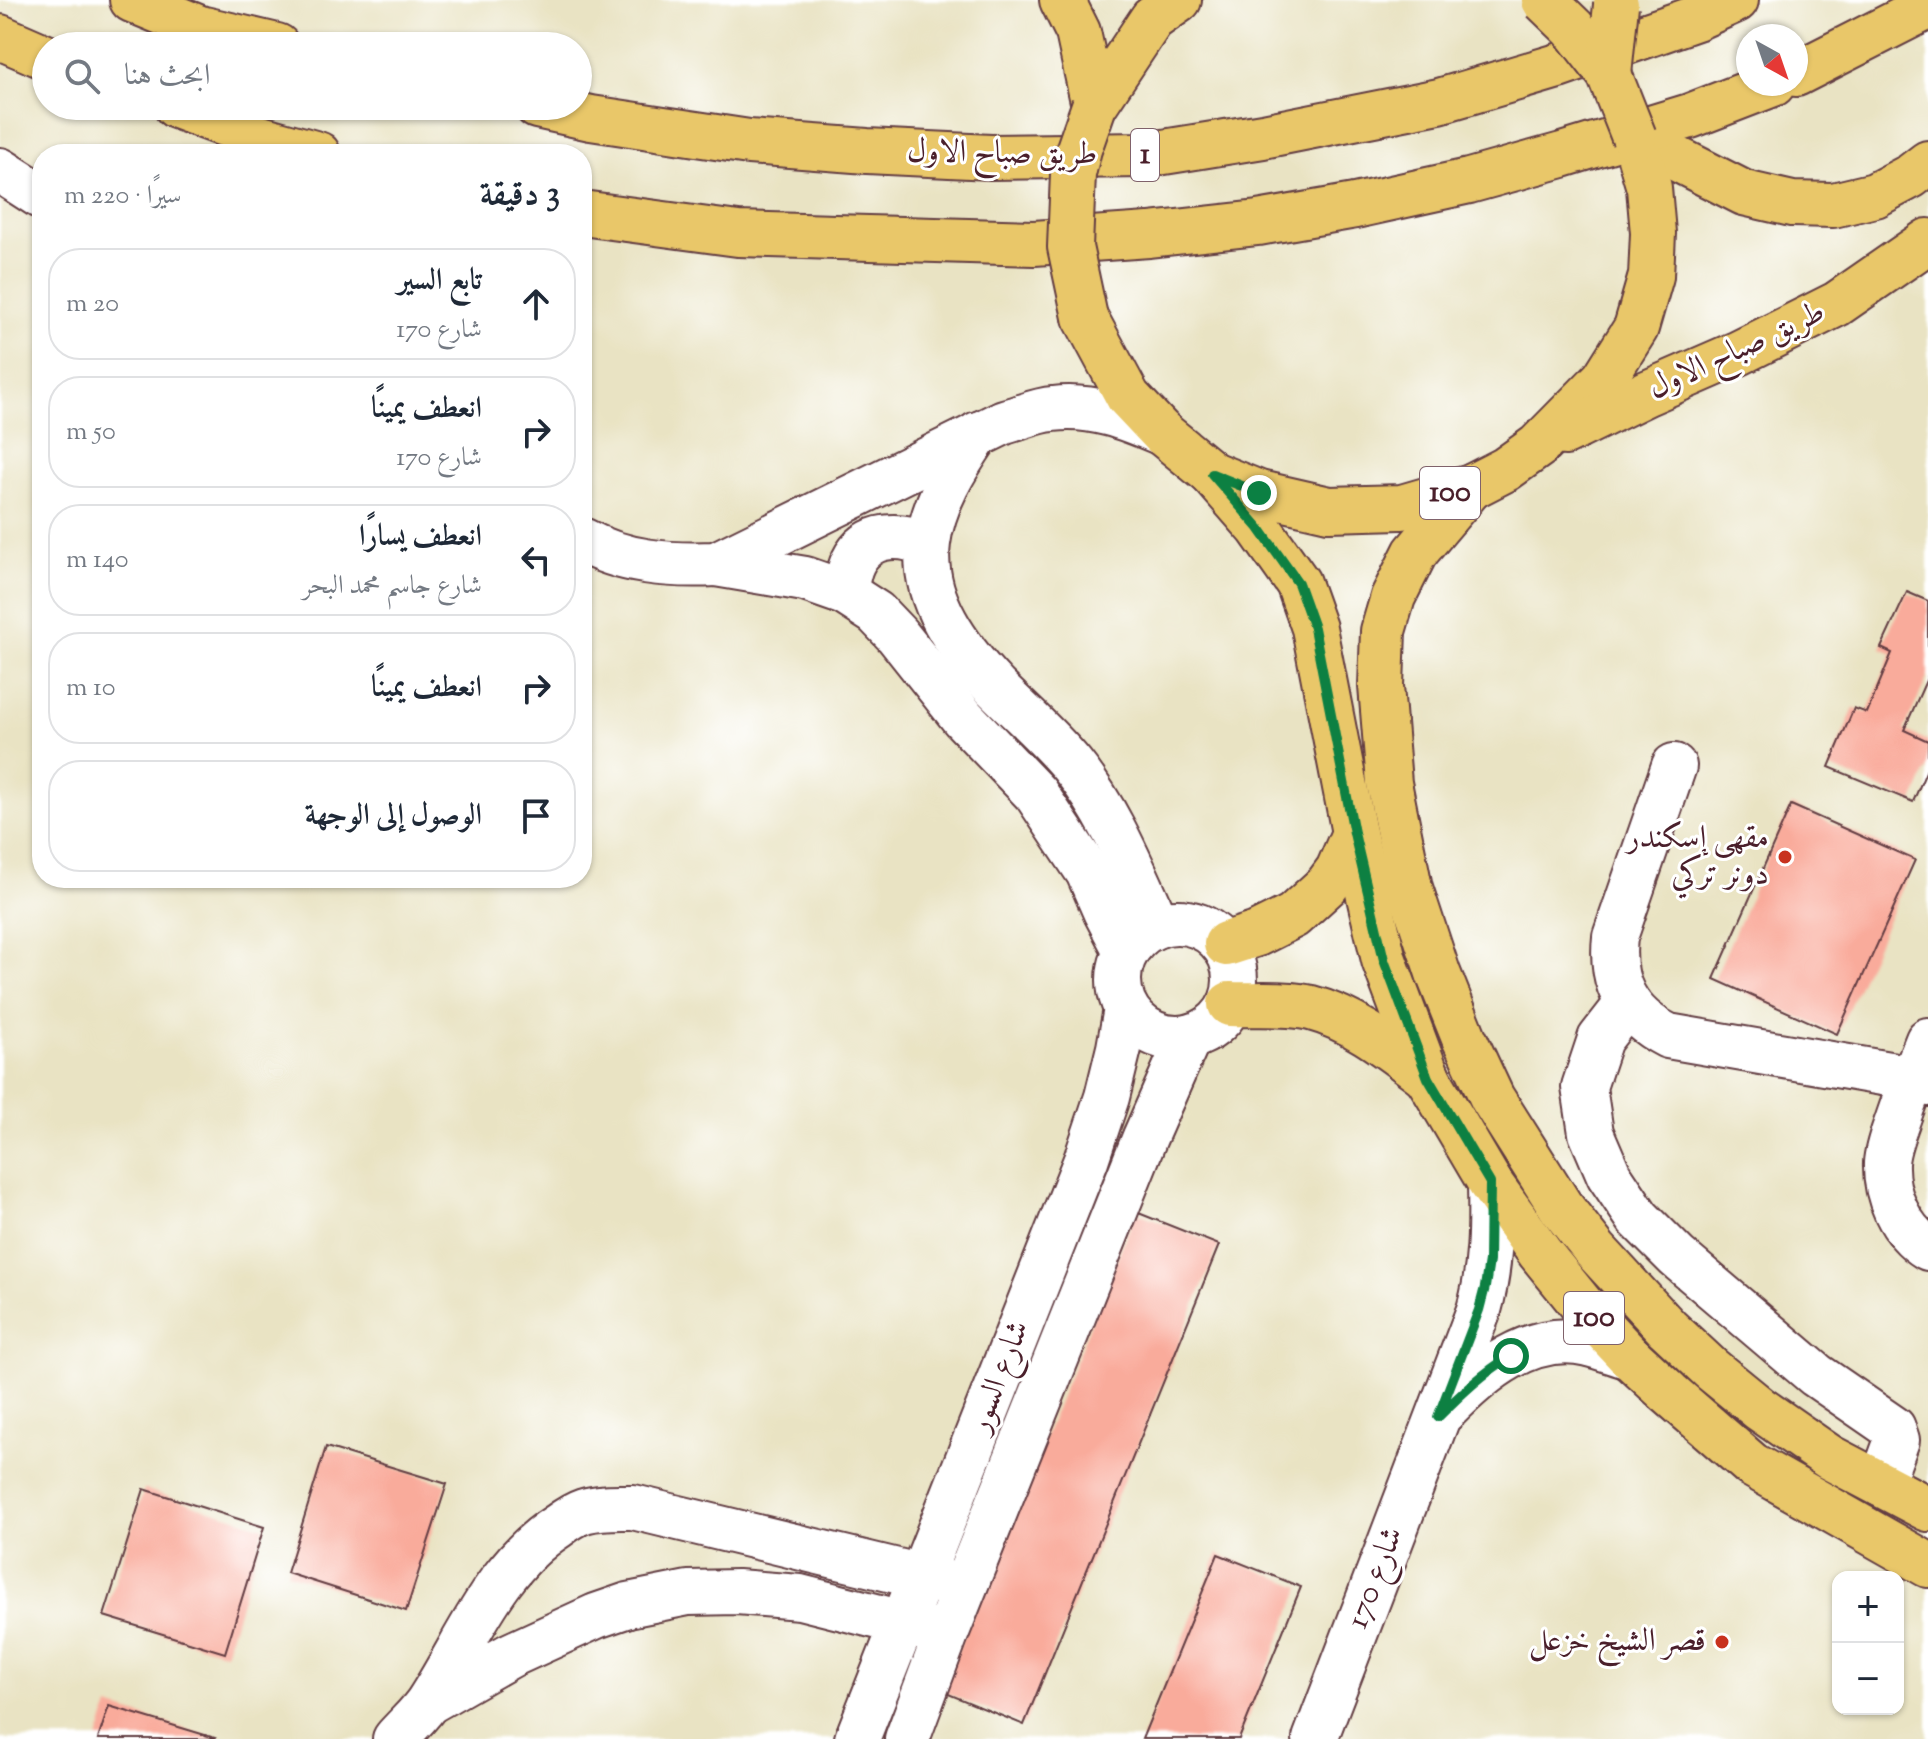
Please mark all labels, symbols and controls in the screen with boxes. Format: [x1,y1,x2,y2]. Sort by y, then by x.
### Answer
north arrow [1736,24,1808,96]
search box [32,32,592,120]
icon: search [60,54,104,98]
text: ابحث هنا [124,55,210,98]
street label: طريق صباح الاول [906,129,1098,181]
road number: 1 [1131,129,1159,181]
text: 3 دقيقة [480,171,560,220]
text: سيرًا · 220 m [64,178,181,215]
text: تابع السير [397,260,482,303]
icon: ahead [514,282,558,326]
text: 20 m [66,286,119,323]
street label: طريق صباح الاول [1641,290,1834,414]
text: شارع 170 [396,312,482,349]
text: انعطف يمينًا [371,388,482,431]
icon: right [514,410,558,454]
text: 50 m [66,414,116,451]
text: شارع 170 [396,440,482,477]
road number: 100 [1420,467,1480,519]
route end [1241,475,1277,511]
text: انعطف يسارًا [359,516,482,559]
icon: left [514,538,558,582]
text: 140 m [66,542,129,579]
text: شارع جاسم محمد البحر [302,568,482,605]
icon: right [514,666,558,710]
text: انعطف يمينًا [371,667,482,710]
text: 10 m [66,670,115,707]
icon: arrive [514,794,558,838]
text: الوصول إلى الوجهة [305,795,482,838]
place label: مقهى إسكندر دونر تركي [1624,816,1769,899]
marker: مقهى إسكندر دونر تركي [1776,848,1794,866]
road number: 100 [1564,1292,1624,1344]
street label: شارع السور [957,1314,1043,1443]
route start [1493,1338,1529,1374]
street label: شارع 170 [1336,1520,1417,1636]
map controls [1832,1571,1904,1715]
button: + [1832,1571,1904,1643]
place label: قصر الشيخ خزعل [1529,1619,1706,1667]
marker: قصر الشيخ خزعل [1713,1633,1731,1651]
button: − [1832,1643,1904,1715]

